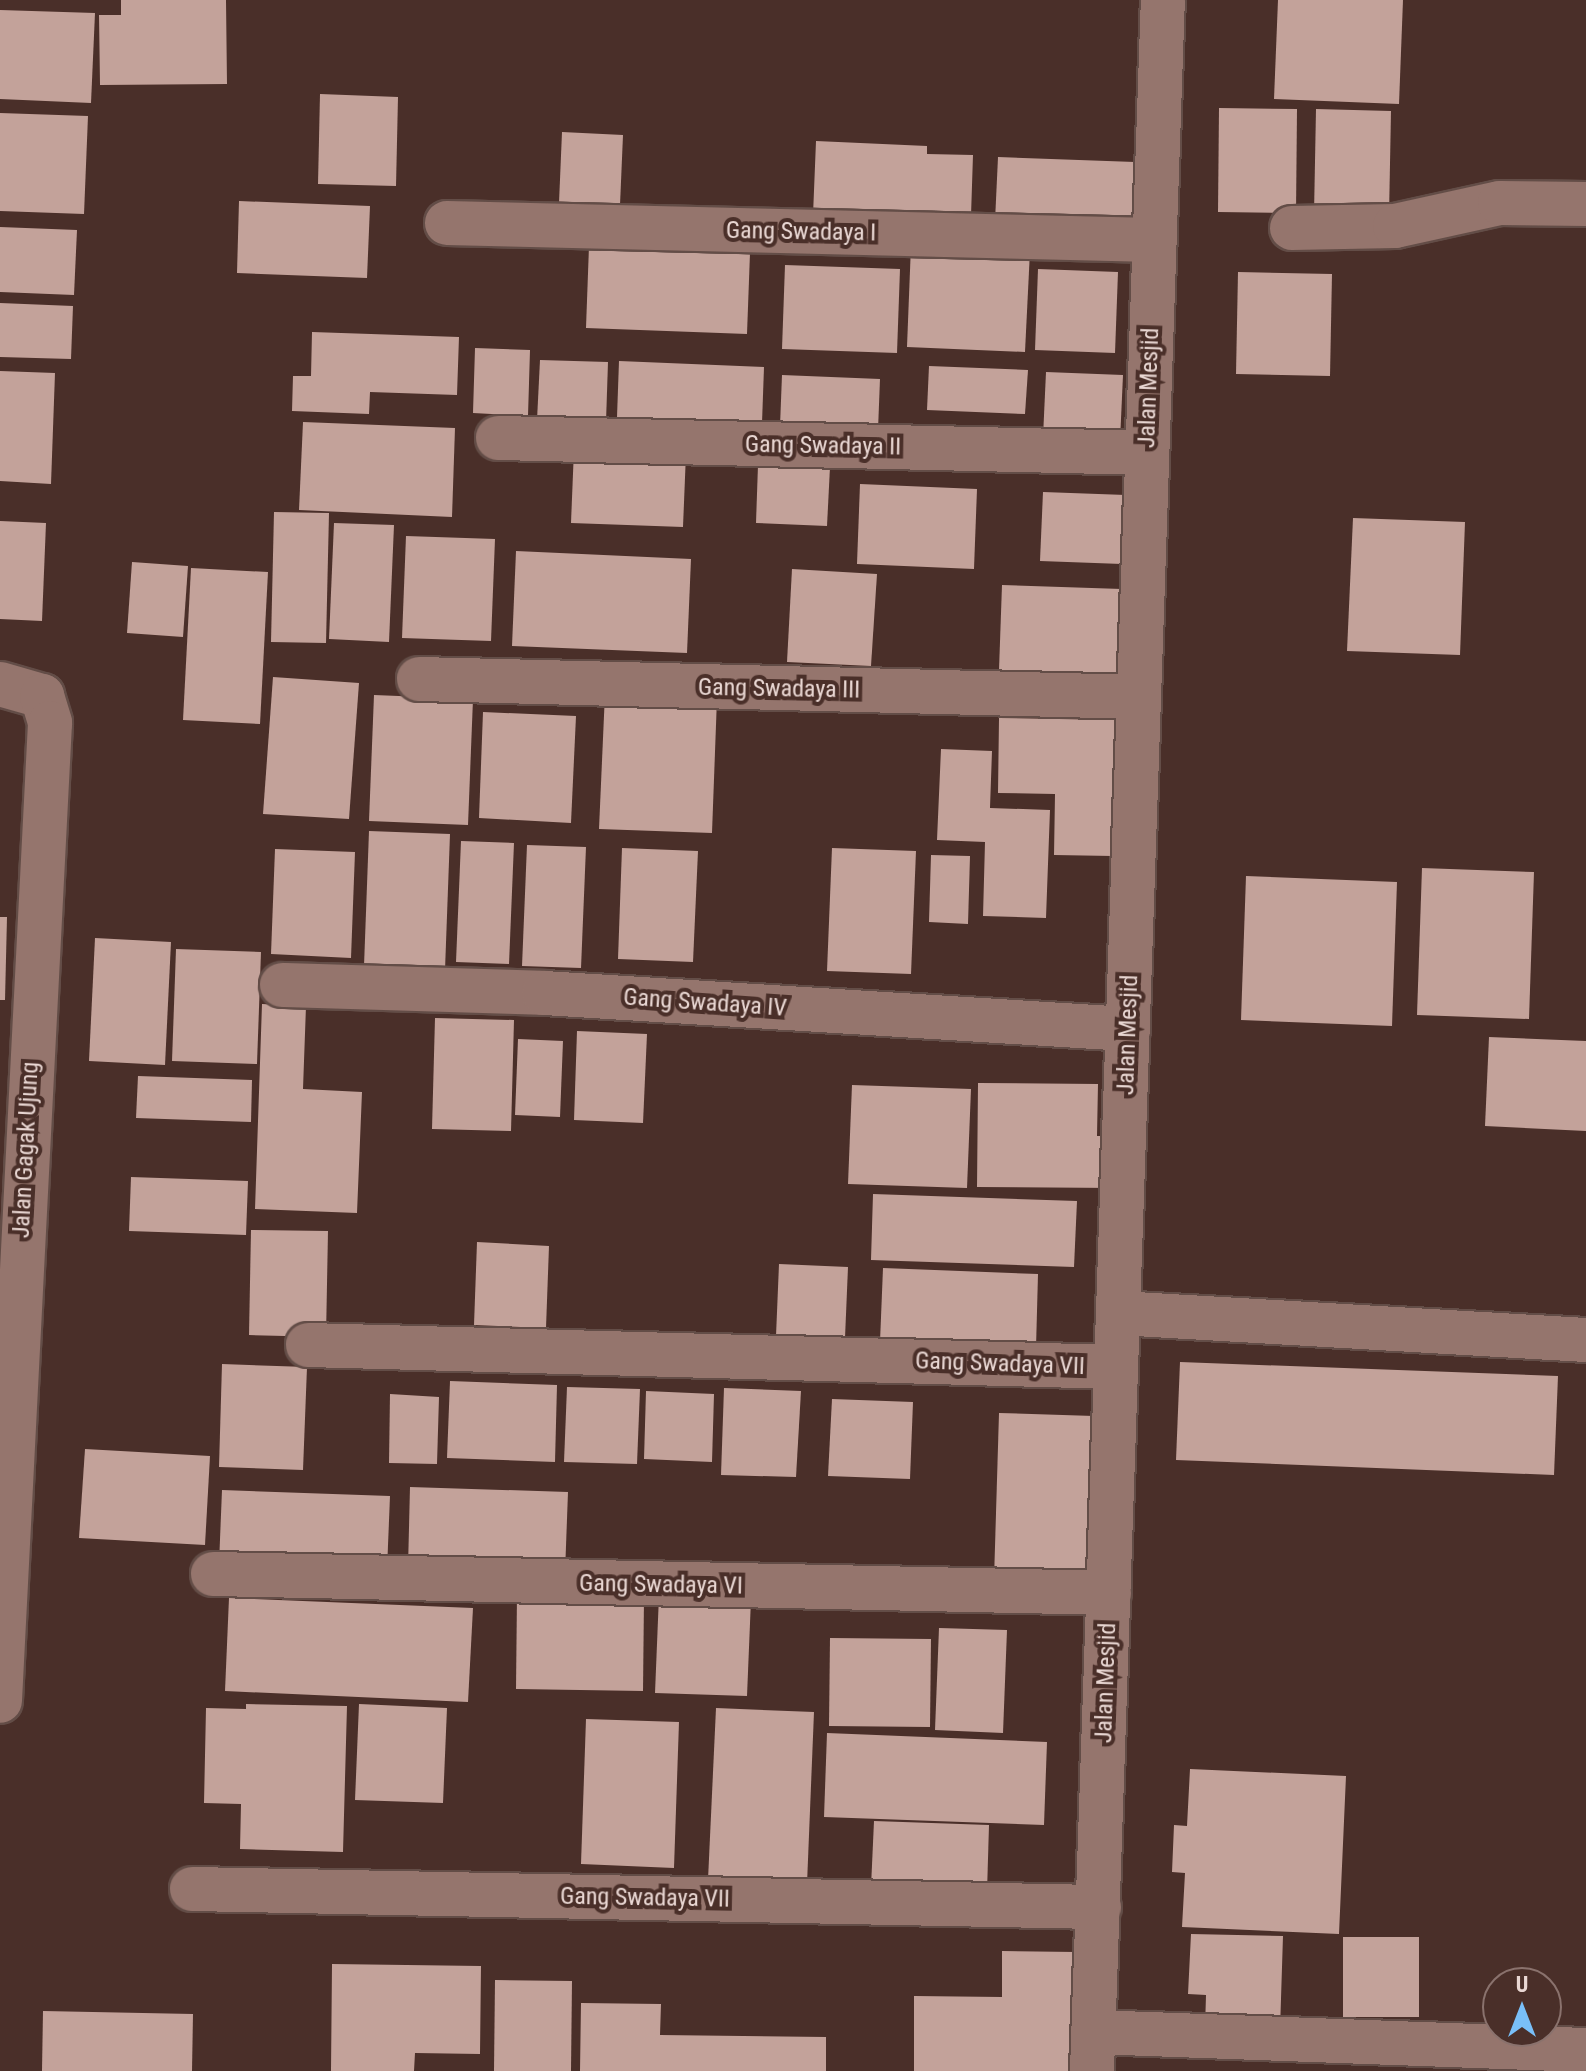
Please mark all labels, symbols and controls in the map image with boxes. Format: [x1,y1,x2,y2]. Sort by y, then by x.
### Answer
street label: Gang Swadaya I [726,216,876,248]
street label: Jalan Mesjid [1133,327,1165,449]
street label: Gang Swadaya II [745,430,901,462]
street label: Gang Swadaya III [698,673,860,705]
street label: Jalan Mesjid [1112,974,1144,1096]
street label: Gang Swadaya IV [622,983,788,1023]
street label: Jalan Gagak Ujung [7,1061,45,1239]
street label: Gang Swadaya VII [915,1347,1085,1381]
street label: Gang Swadaya VI [579,1569,743,1601]
street label: Jalan Mesjid [1090,1622,1122,1744]
street label: Gang Swadaya VII [560,1882,730,1914]
north arrow [1482,1967,1562,2047]
text: U [1516,1972,1528,1997]

